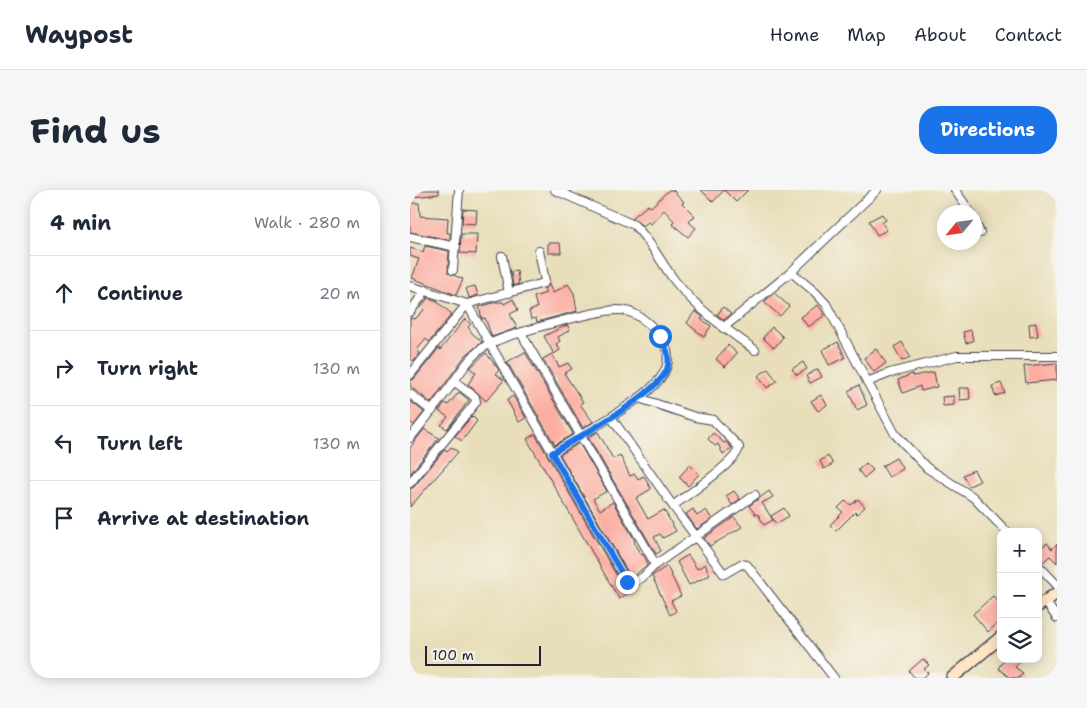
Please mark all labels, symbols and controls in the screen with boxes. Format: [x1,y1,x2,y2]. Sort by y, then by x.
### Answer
text: Waypost [25,19,133,51]
text: Home [770,23,819,47]
text: Map [847,23,886,47]
text: About [914,23,967,47]
text: Contact [995,23,1062,47]
button: Directions [919,106,1057,154]
text: Find us [30,107,161,154]
north arrow [937,205,982,250]
text: 4 min [50,209,111,237]
text: Walk · 280 m [254,212,360,233]
icon: ahead [50,279,78,307]
text: Continue [97,281,183,306]
text: 20 m [319,283,360,304]
route start [649,325,672,348]
icon: right [50,354,78,382]
text: Turn right [97,356,198,381]
text: 130 m [313,358,360,379]
icon: left [50,429,78,457]
text: Turn left [97,431,183,456]
text: 130 m [313,433,360,454]
icon: arrive [50,504,78,532]
text: Arrive at destination [97,506,309,531]
map controls [997,528,1042,663]
button: + [997,528,1042,573]
route end [616,571,639,594]
button: − [997,573,1042,618]
button: layers [997,618,1042,663]
scale bar [425,643,541,666]
text: 100 m [432,646,474,664]

